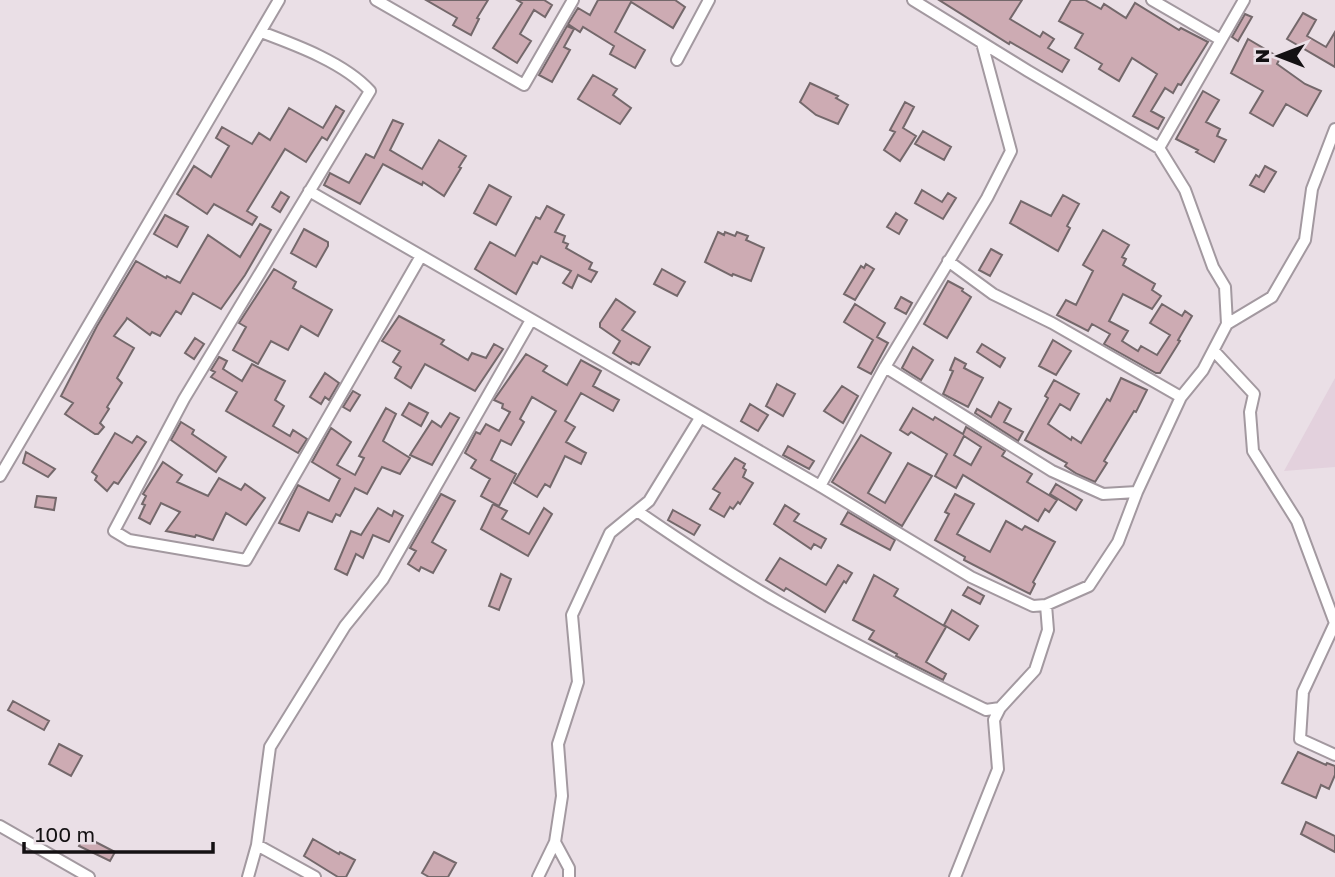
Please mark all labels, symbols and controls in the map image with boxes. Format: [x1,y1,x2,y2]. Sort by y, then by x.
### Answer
north arrow [1244,21,1314,91]
text: N [1250,49,1273,63]
scale bar [24,810,214,854]
text: 100 m [35,821,95,847]

